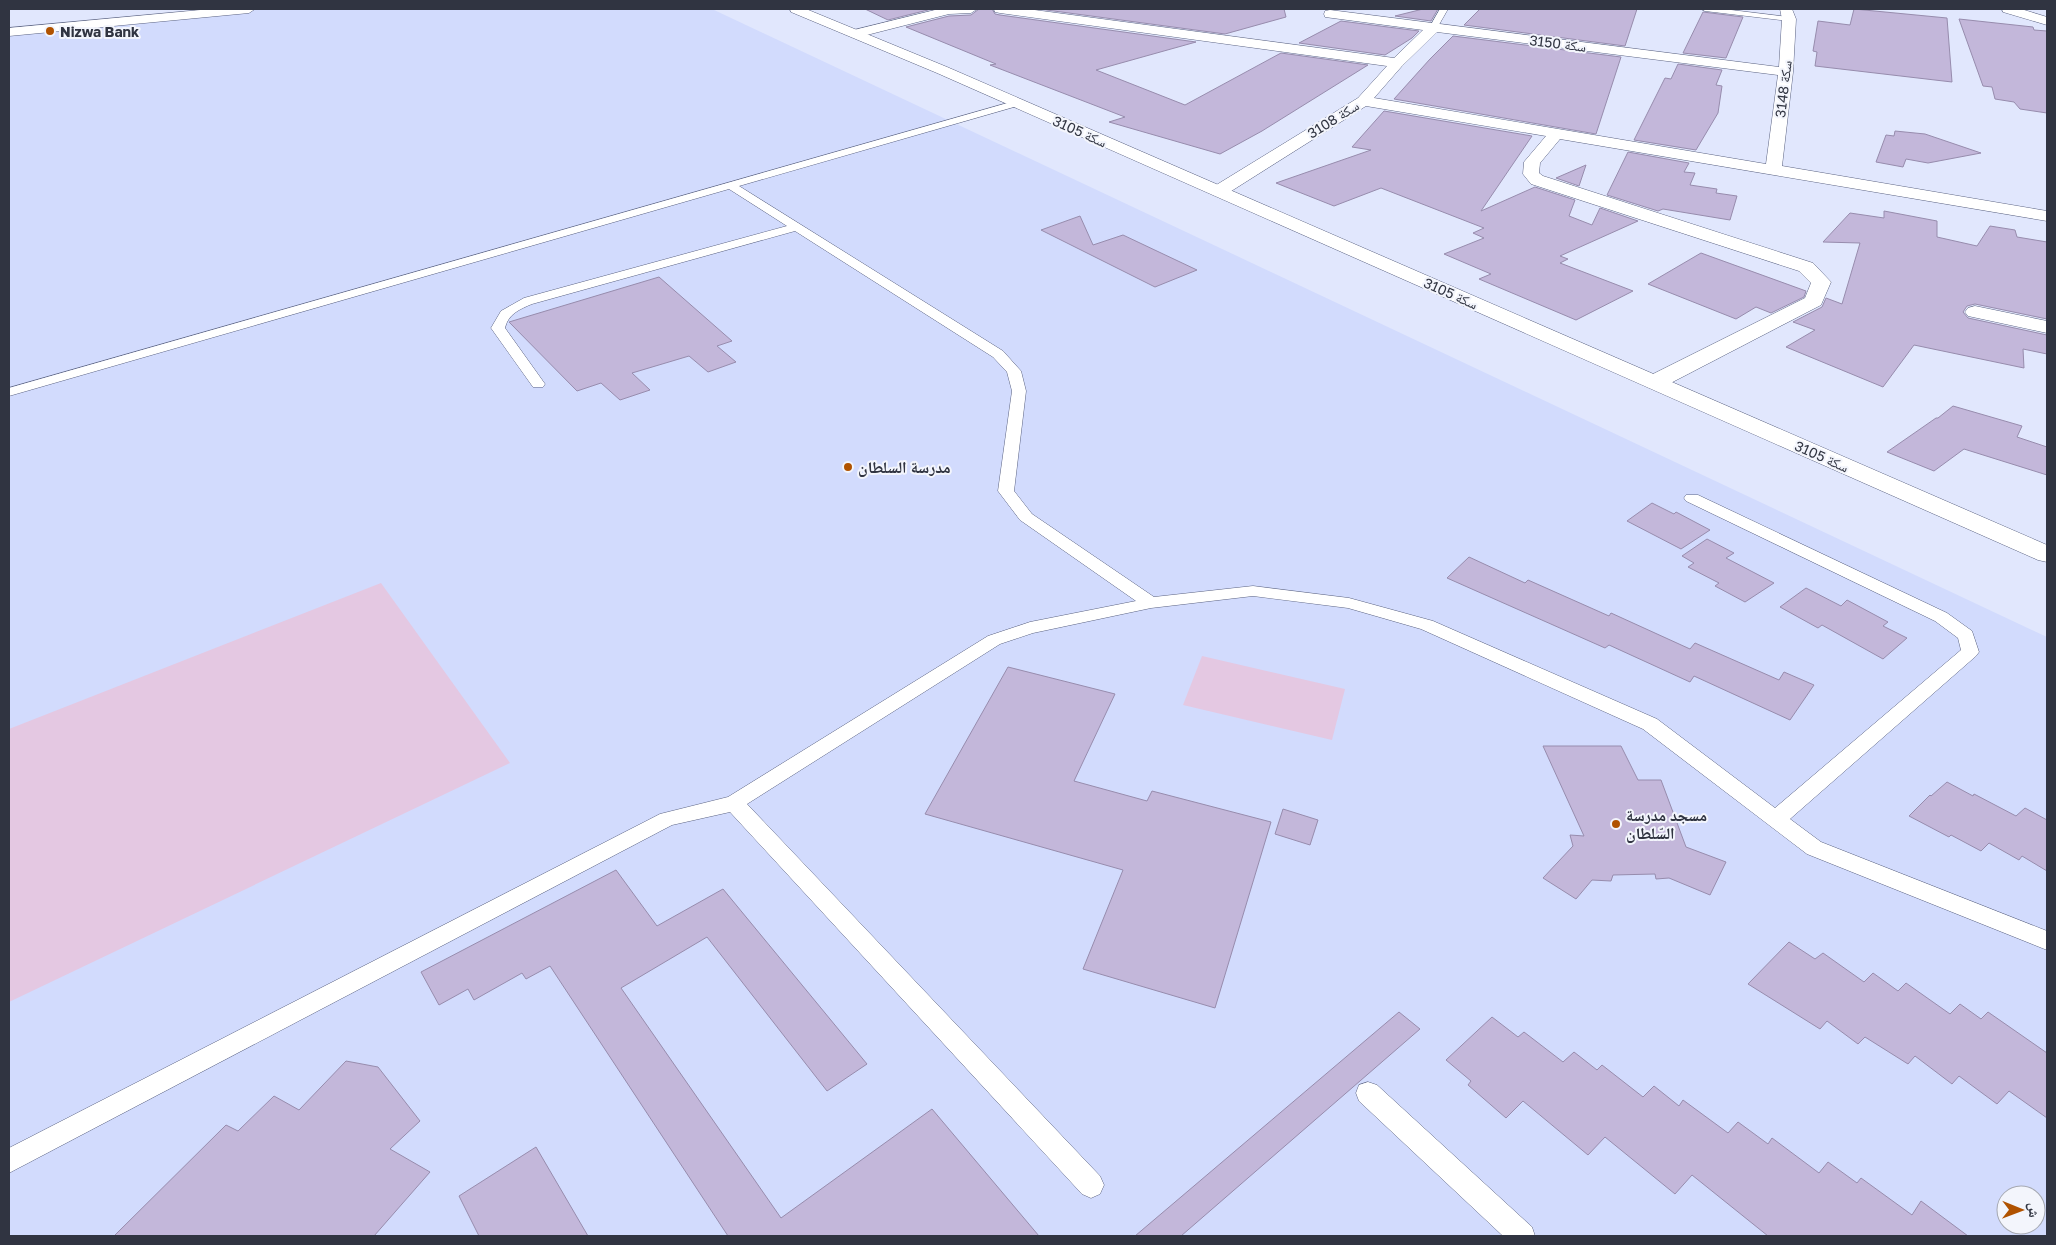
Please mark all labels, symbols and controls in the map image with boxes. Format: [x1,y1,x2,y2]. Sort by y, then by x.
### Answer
place label: Nizwa Bank [60,23,139,40]
marker: Nizwa Bank [44,25,56,37]
street label: سكة 3150 [1529,31,1587,55]
street label: سكة 3148 [1771,59,1795,119]
street label: سكة 3108 [1304,97,1362,141]
street label: سكة 3105 [1050,112,1110,150]
street label: سكة 3105 [1421,274,1481,312]
street label: سكة 3105 [1792,437,1852,475]
place label: مدرسة السلطان [858,457,951,477]
marker: مدرسة السلطان [842,461,854,473]
place label: مسجد مدرسة السّلطان [1626,805,1707,843]
marker: مسجد مدرسة السّلطان [1610,818,1622,830]
north arrow [1996,1185,2046,1235]
text: ش [2025,1203,2043,1218]

